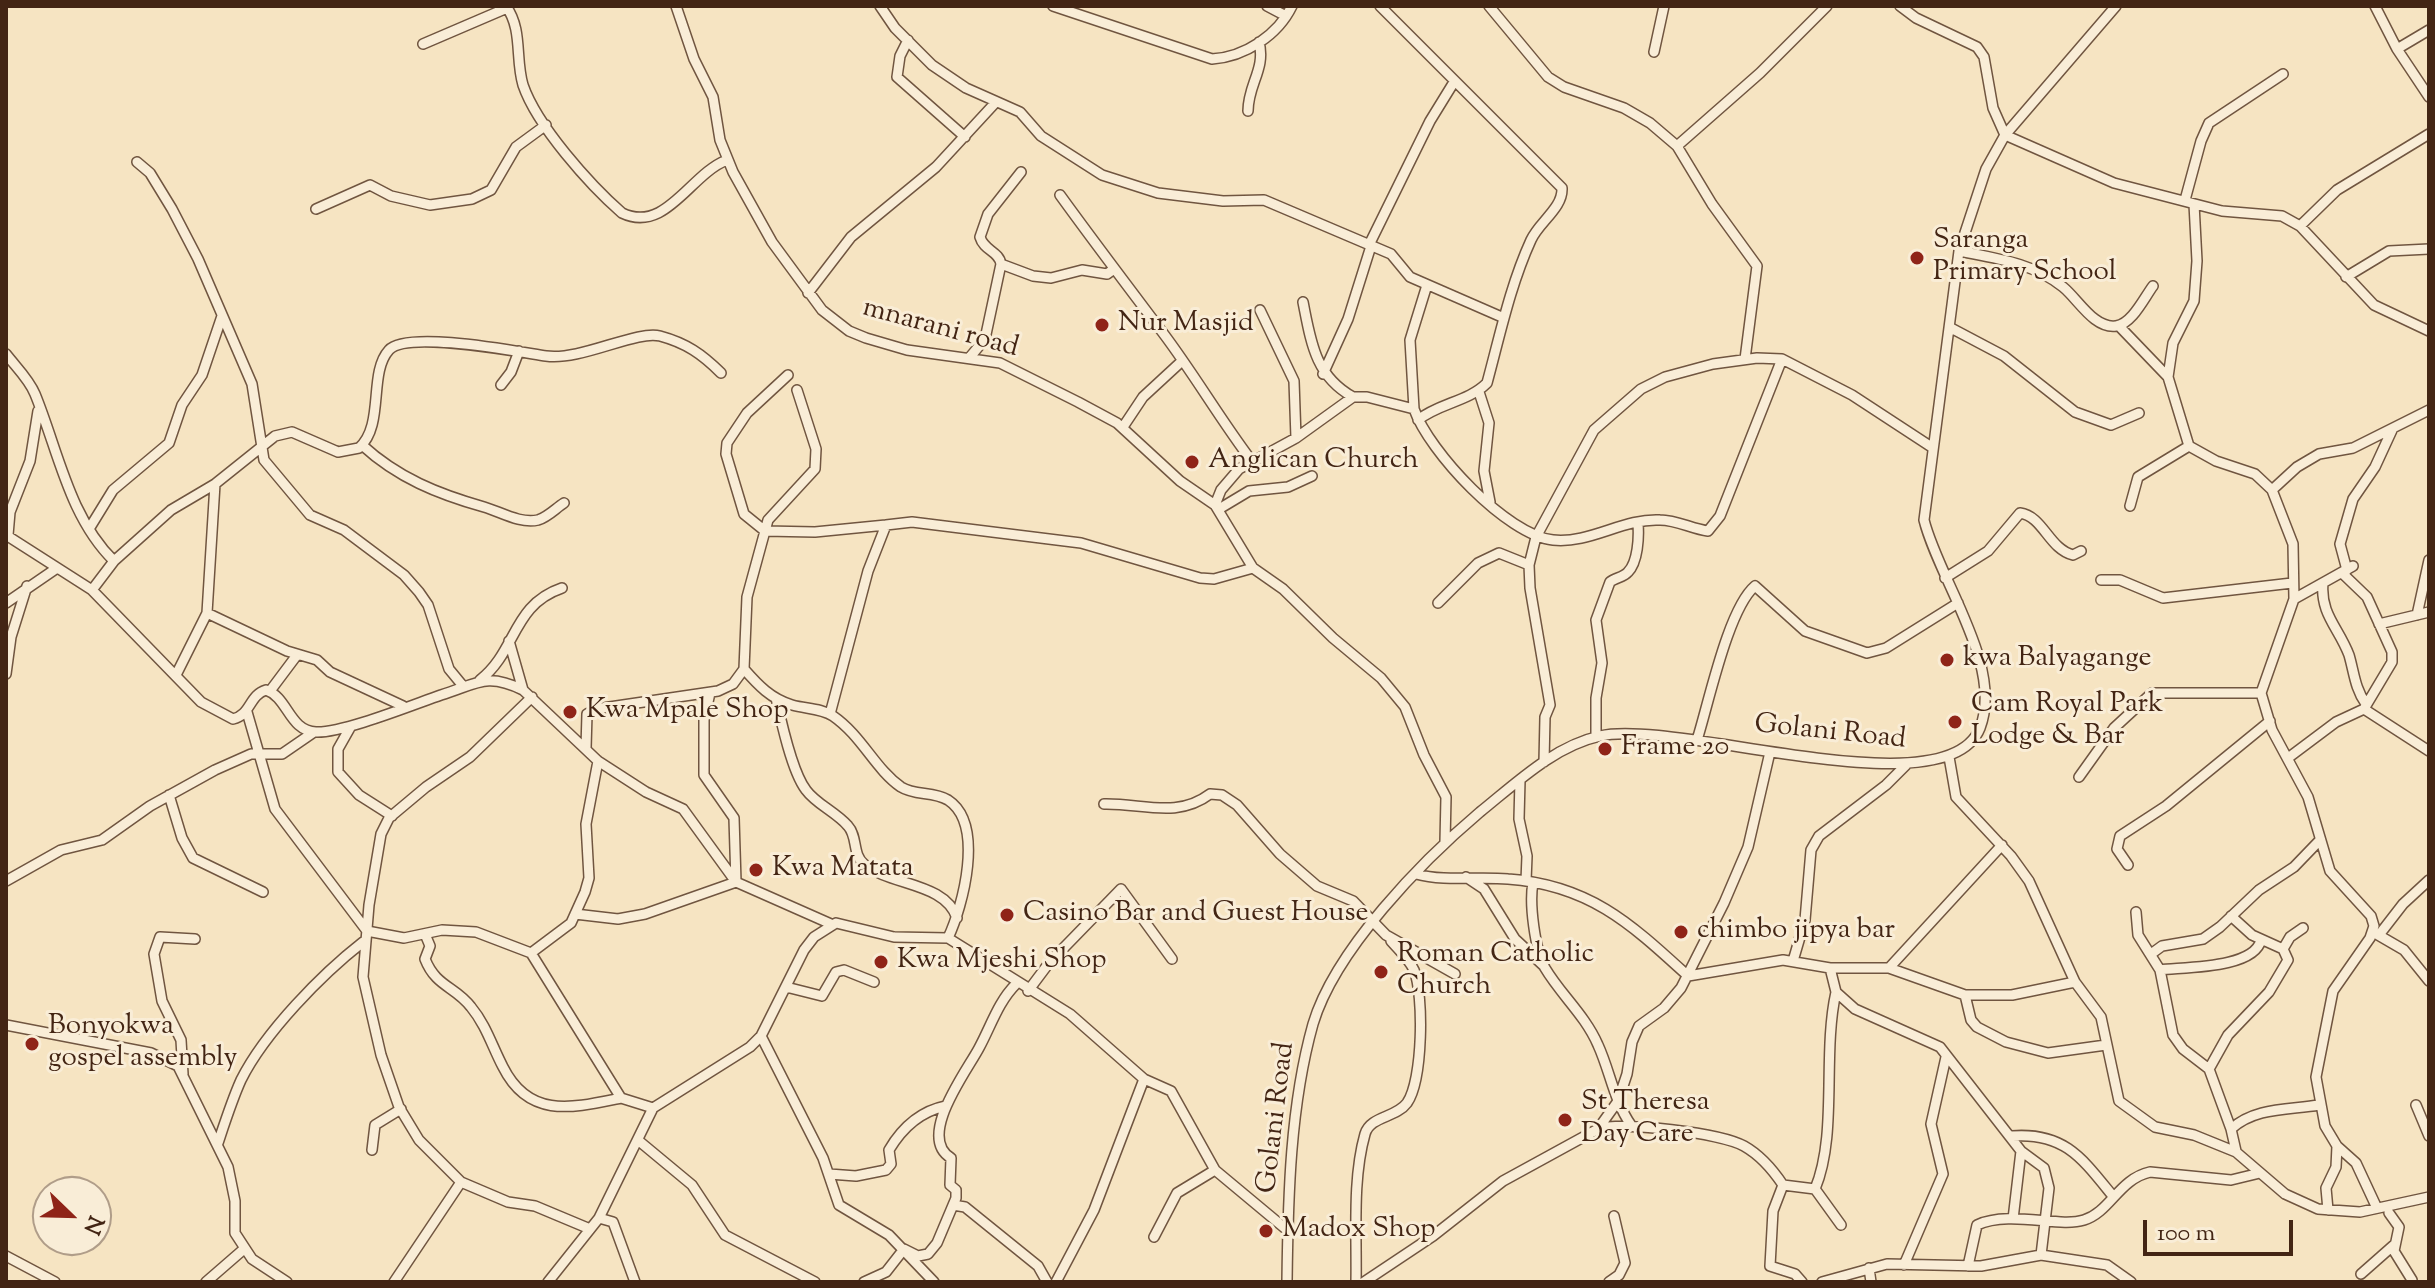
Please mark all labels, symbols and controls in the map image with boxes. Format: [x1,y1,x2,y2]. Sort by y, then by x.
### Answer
place label: Saranga Primary School [1933,225,2117,291]
marker: Saranga Primary School [1908,249,1926,267]
street label: mnarani road [858,293,1022,367]
place label: Nur Masjid [1118,308,1254,342]
marker: Nur Masjid [1093,316,1111,334]
place label: Anglican Church [1208,445,1419,479]
marker: Anglican Church [1183,453,1201,471]
place label: kwa Balyagange [1963,643,2151,677]
marker: kwa Balyagange [1938,651,1956,669]
place label: Cam Royal Park Lodge & Bar [1971,689,2163,755]
place label: Kwa Mpale Shop [586,695,788,729]
marker: Kwa Mpale Shop [561,703,579,721]
street label: Golani Road [1753,709,1907,759]
marker: Cam Royal Park Lodge & Bar [1946,713,1964,731]
place label: Frame 20 [1621,732,1729,766]
marker: Frame 20 [1596,740,1614,758]
place label: Kwa Matata [772,853,914,887]
marker: Kwa Matata [747,861,765,879]
place label: Casino Bar and Guest House [1023,898,1368,932]
marker: Casino Bar and Guest House [998,906,1016,924]
place label: chimbo jipya bar [1697,915,1895,949]
marker: chimbo jipya bar [1672,923,1690,941]
place label: Roman Catholic Church [1397,939,1594,1005]
place label: Kwa Mjeshi Shop [897,945,1107,979]
marker: Kwa Mjeshi Shop [872,953,890,971]
marker: Roman Catholic Church [1372,963,1390,981]
place label: Bonyokwa gospel assembly [48,1011,238,1077]
marker: Bonyokwa gospel assembly [23,1035,41,1053]
street label: Golani Road [1252,1040,1304,1196]
place label: St Theresa Day Care [1581,1087,1710,1153]
marker: St Theresa Day Care [1556,1111,1574,1129]
north arrow [32,1176,112,1256]
scale bar [2147,1204,2297,1254]
text: N [74,1210,110,1239]
place label: Madox Shop [1282,1214,1436,1248]
text: 100 m [2157,1217,2215,1251]
marker: Madox Shop [1257,1222,1275,1240]

